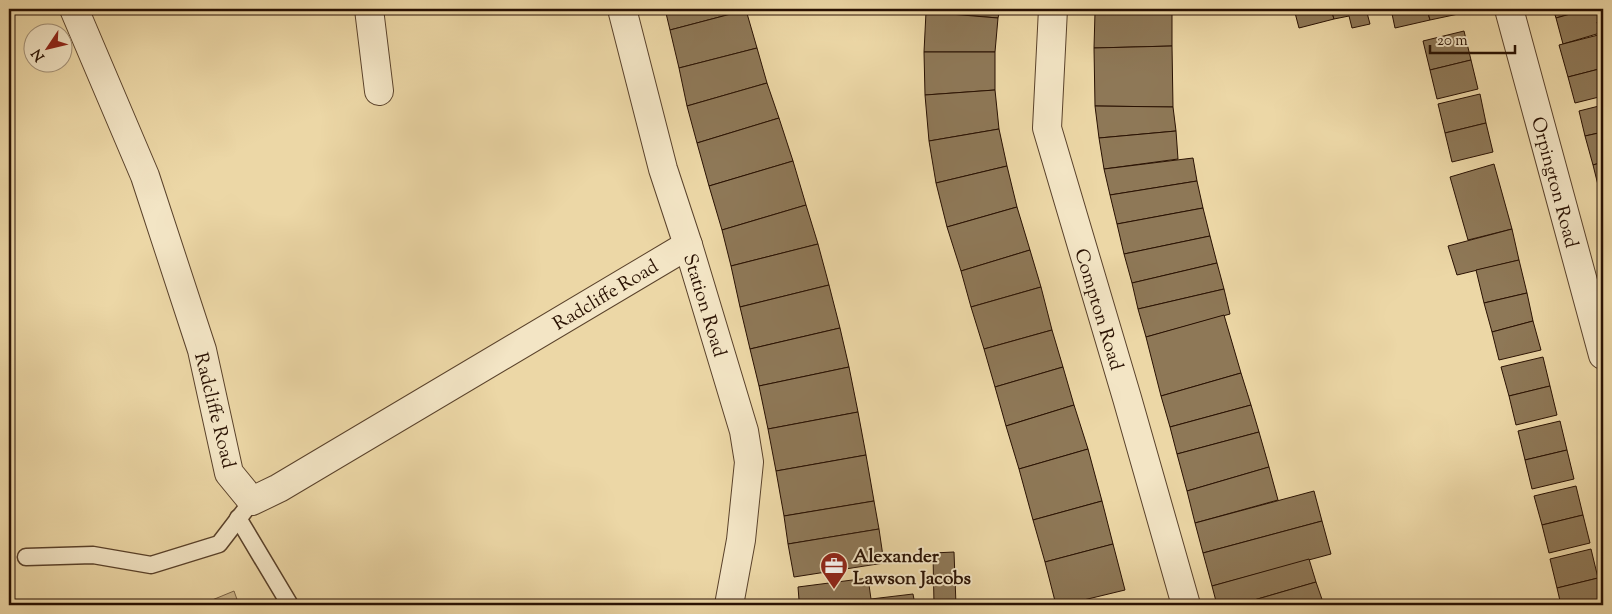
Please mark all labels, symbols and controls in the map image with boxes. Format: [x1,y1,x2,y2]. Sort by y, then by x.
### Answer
north arrow [22,22,72,72]
scale bar [1430,22,1514,54]
text: 20 m [1437,31,1468,52]
text: N [28,44,50,65]
street label: Orpington Road [1523,114,1584,251]
street label: Compton Road [1066,246,1129,374]
street label: Station Road [675,251,732,361]
street label: Radcliffe Road [548,254,664,338]
street label: Radcliffe Road [186,350,241,472]
place label: Alexander Lawson Jacobs [853,544,971,593]
office icon: Alexander Lawson Jacobs [819,551,849,590]

